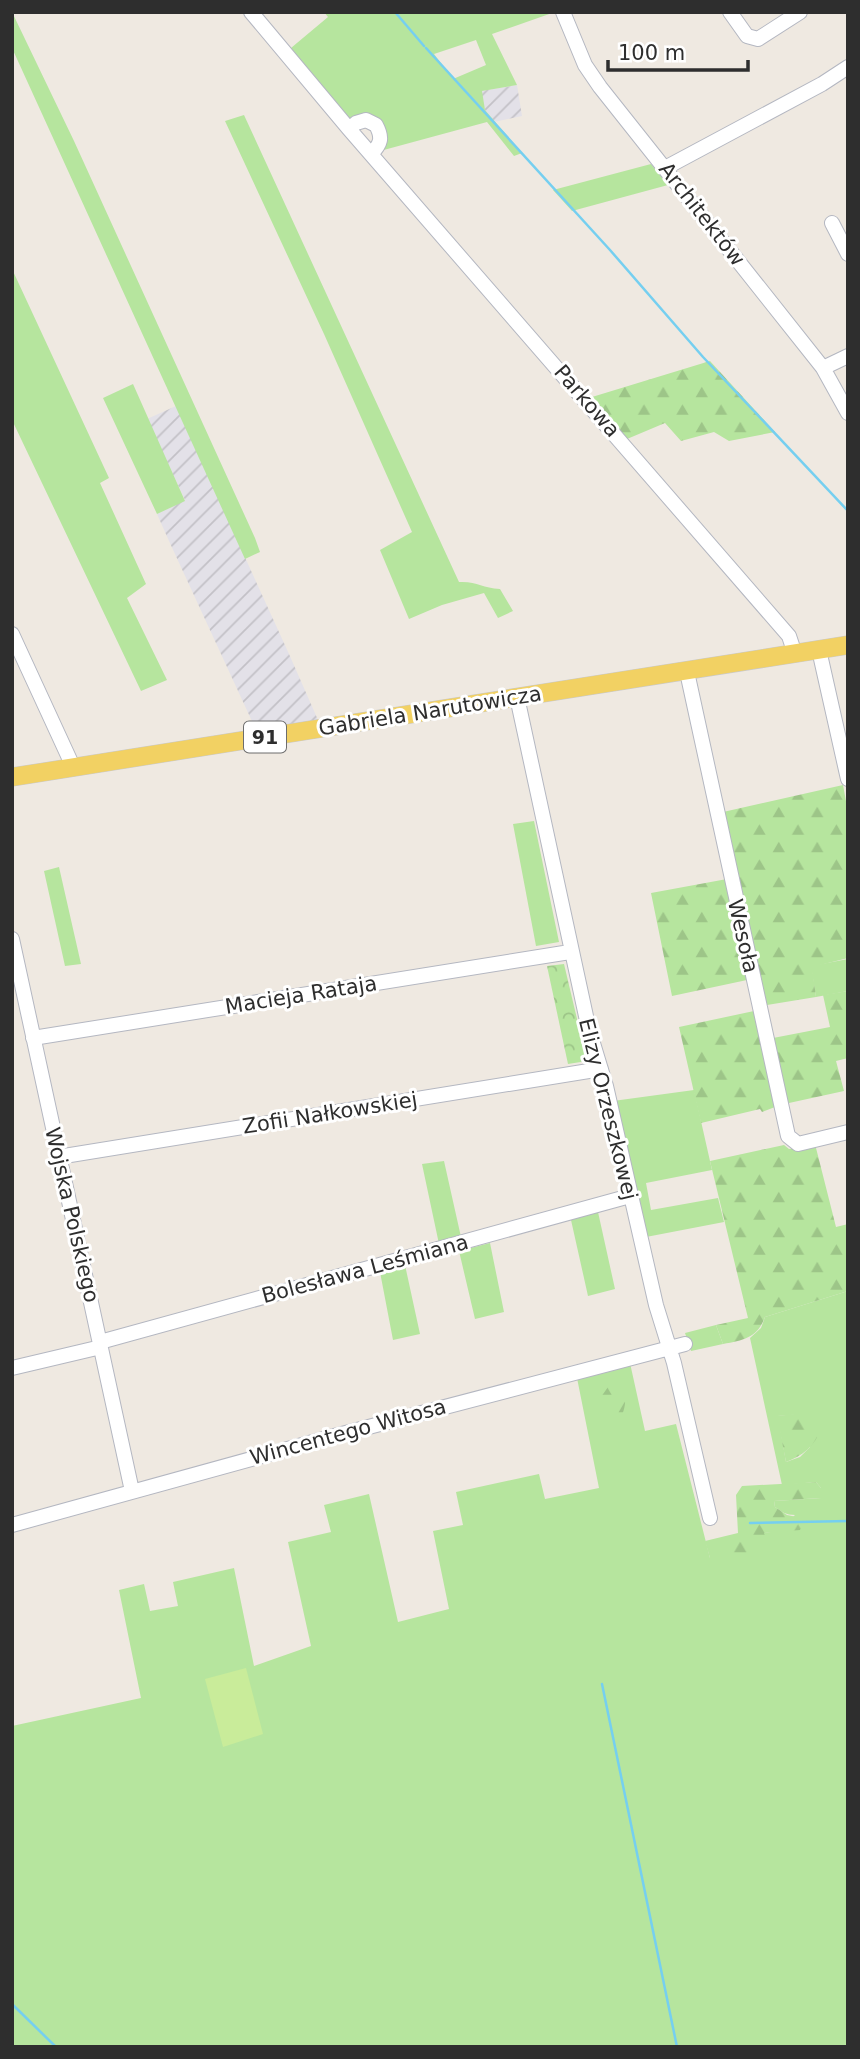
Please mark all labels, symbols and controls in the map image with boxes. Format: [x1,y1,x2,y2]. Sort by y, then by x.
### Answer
scale bar [608,28,748,72]
text: 100 m [618,41,685,65]
street label: Architektów [654,157,750,271]
street label: Parkowa [549,360,625,442]
street label: Gabriela Narutowicza [317,682,543,740]
road number: 91 [244,722,286,752]
street label: Wesoła [723,897,763,975]
street label: Macieja Rataja [223,971,379,1019]
street label: Elizy Orzeszkowej [574,1016,642,1202]
street label: Zofii Nałkowskiej [241,1087,419,1139]
street label: Wojska Polskiego [40,1125,104,1305]
street label: Bolesława Leśmiana [259,1230,471,1308]
street label: Wincentego Witosa [247,1394,449,1470]

